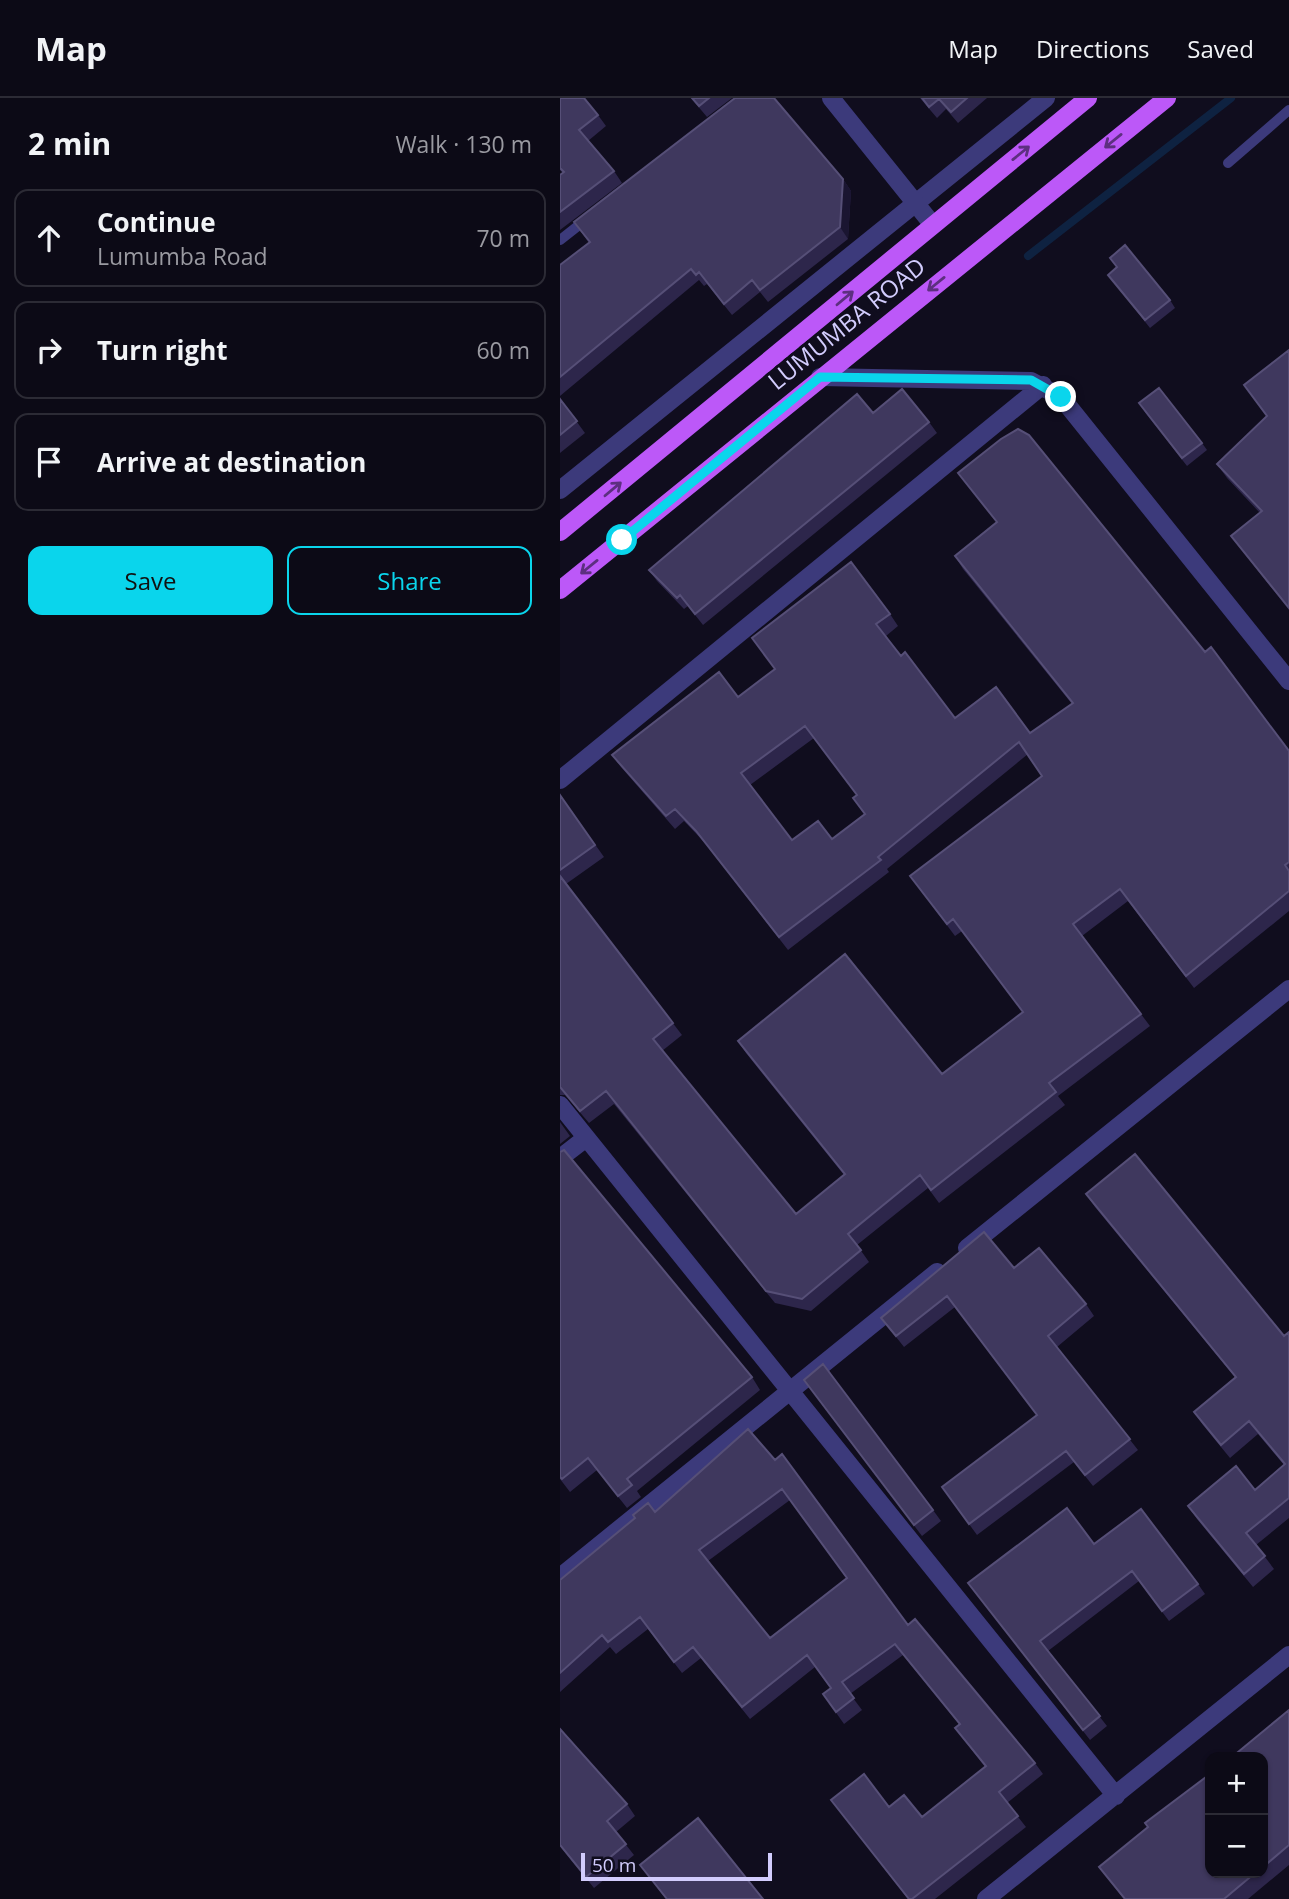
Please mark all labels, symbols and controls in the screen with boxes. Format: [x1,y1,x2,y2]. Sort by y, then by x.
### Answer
text: Map [35,26,107,71]
text: Map [948,32,998,65]
text: Directions [1036,32,1149,65]
text: Saved [1187,32,1254,65]
text: 2 min [28,123,111,164]
text: Walk · 130 m [395,128,532,160]
one-way arrow [1105,133,1123,149]
one-way arrow [1011,145,1029,161]
text: Continue [97,204,216,240]
icon: ahead [30,219,68,257]
text: 70 m [476,222,530,254]
text: Lumumba Road [97,240,268,272]
street label: LUMUMBA ROAD [760,249,932,397]
one-way arrow [928,276,946,291]
one-way arrow [835,290,853,305]
icon: right [30,331,68,369]
text: Turn right [97,332,228,368]
text: 60 m [476,334,530,366]
route end [1045,381,1076,412]
icon: arrive [30,443,68,481]
text: Arrive at destination [97,444,366,480]
one-way arrow [603,481,621,497]
route start [606,524,637,555]
button: Save [28,546,273,615]
button: Share [287,546,532,615]
one-way arrow [580,559,598,574]
map controls [1205,1752,1268,1878]
button: + [1205,1752,1268,1815]
button: − [1205,1815,1268,1878]
scale bar [581,1850,772,1882]
text: 50 m [592,1852,636,1878]

